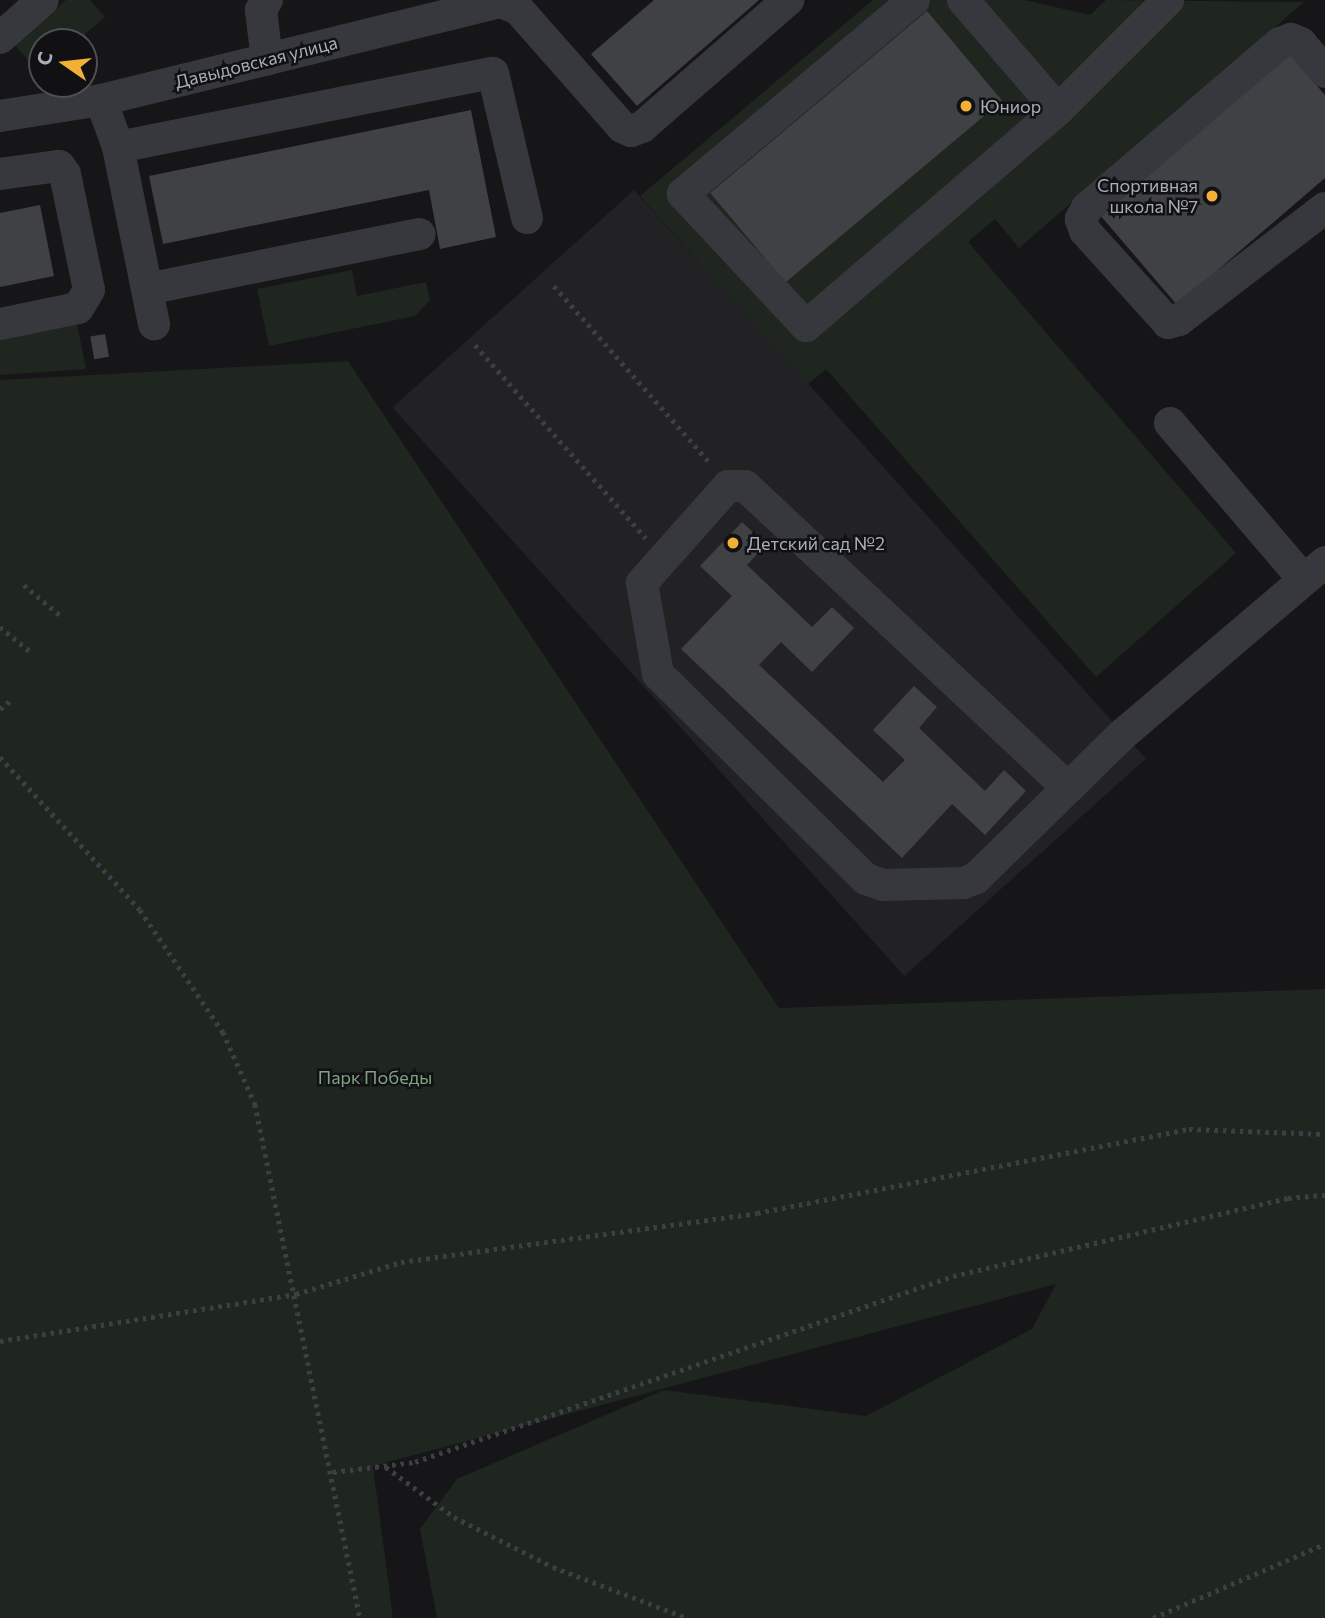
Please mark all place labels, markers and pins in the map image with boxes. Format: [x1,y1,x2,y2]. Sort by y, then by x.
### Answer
place label: Юниор [980,95,1041,117]
marker: Юниор [958,98,974,114]
place label: Спортивная школа №7 [1097,175,1198,218]
marker: Спортивная школа №7 [1204,188,1220,204]
place label: Детский сад №2 [747,532,885,554]
marker: Детский сад №2 [725,535,741,551]

